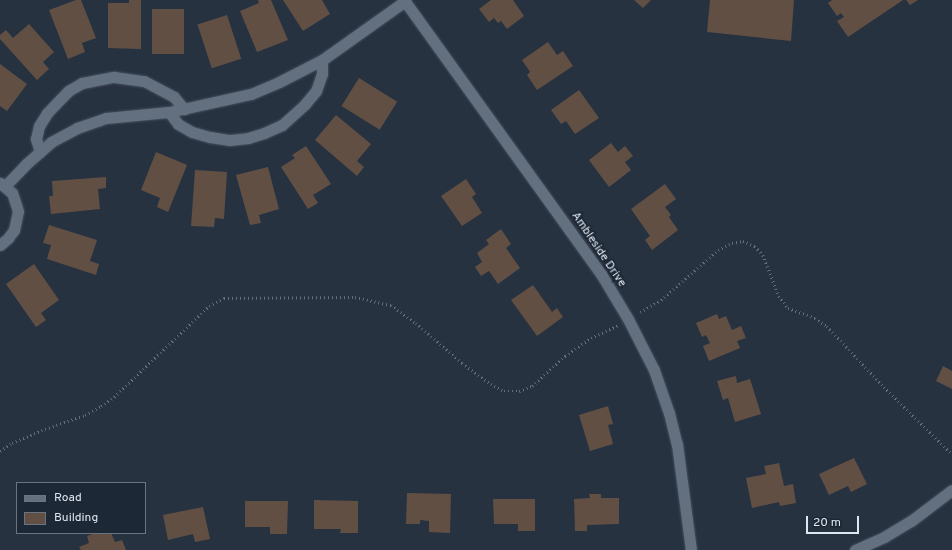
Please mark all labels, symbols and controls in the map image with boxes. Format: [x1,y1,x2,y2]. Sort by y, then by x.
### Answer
street label: Ambleside Drive [568,210,628,290]
legend [16,482,146,534]
text: Road [54,490,82,506]
scale bar [808,508,861,534]
text: Building [54,510,98,526]
text: 20 m [813,515,841,531]

